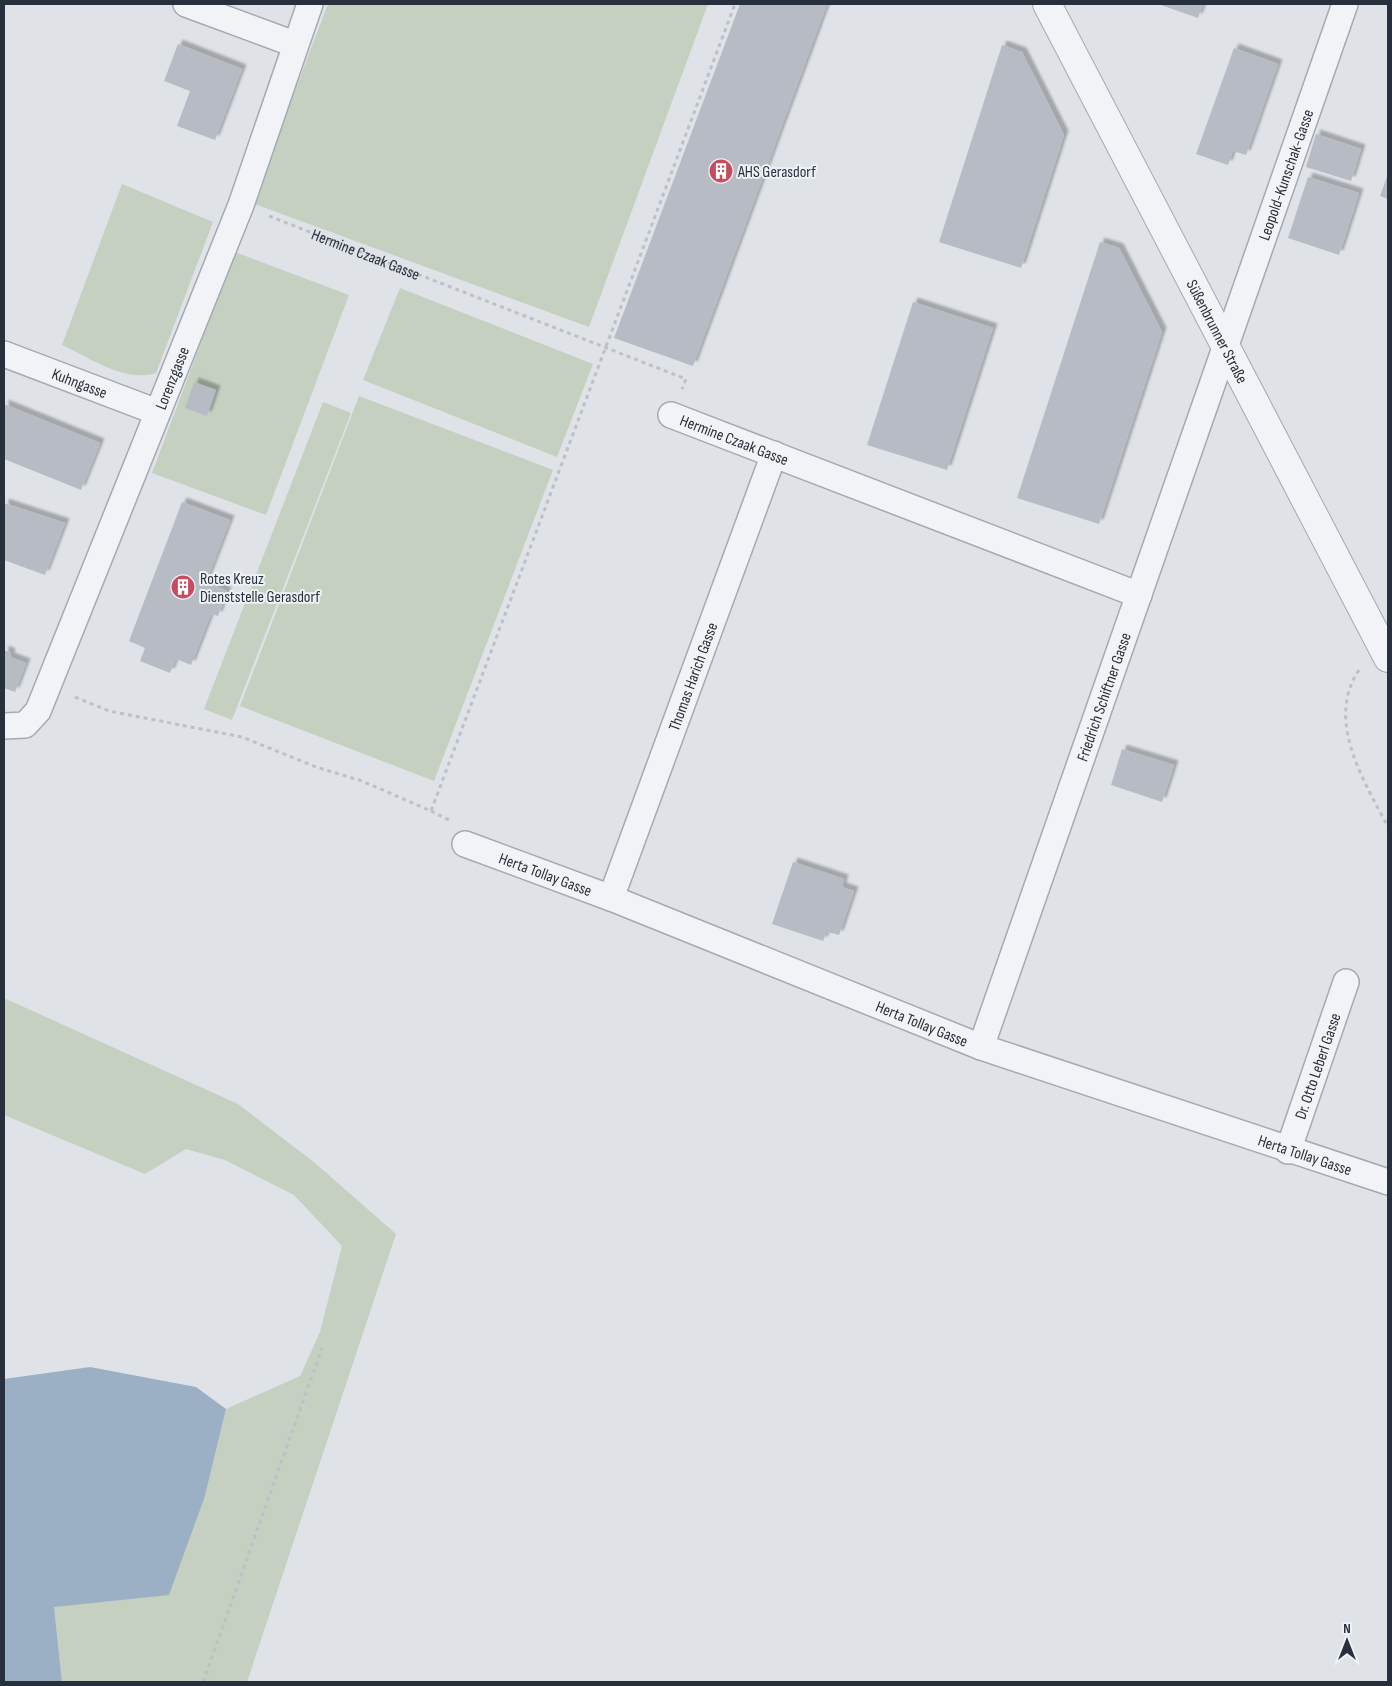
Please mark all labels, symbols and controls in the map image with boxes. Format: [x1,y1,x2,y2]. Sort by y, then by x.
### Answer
street label: Leopold-Kunschak-Gasse [1255,107,1318,243]
building icon: AHS Gerasdorf [708,158,734,184]
place label: AHS Gerasdorf [737,163,816,182]
street label: Hermine Czaak Gasse [308,226,422,285]
street label: Süßenbrunner Straße [1181,277,1251,387]
street label: Lorenzgasse [152,344,194,413]
street label: Kuhngasse [49,365,110,403]
street label: Hermine Czaak Gasse [677,411,791,470]
place label: Rotes Kreuz Dienststelle Gerasdorf [200,570,320,607]
building icon: Rotes Kreuz Dienststelle Gerasdorf [170,574,196,600]
street label: Thomas Harich Gasse [665,620,722,734]
street label: Friedrich Schiftner Gasse [1073,630,1136,764]
street label: Herta Tollay Gasse [496,849,594,901]
street label: Herta Tollay Gasse [873,998,970,1052]
street label: Dr. Otto Leberl Gasse [1292,1011,1346,1122]
street label: Herta Tollay Gasse [1255,1132,1354,1180]
north arrow [1322,1616,1372,1666]
text: N [1343,1620,1351,1637]

